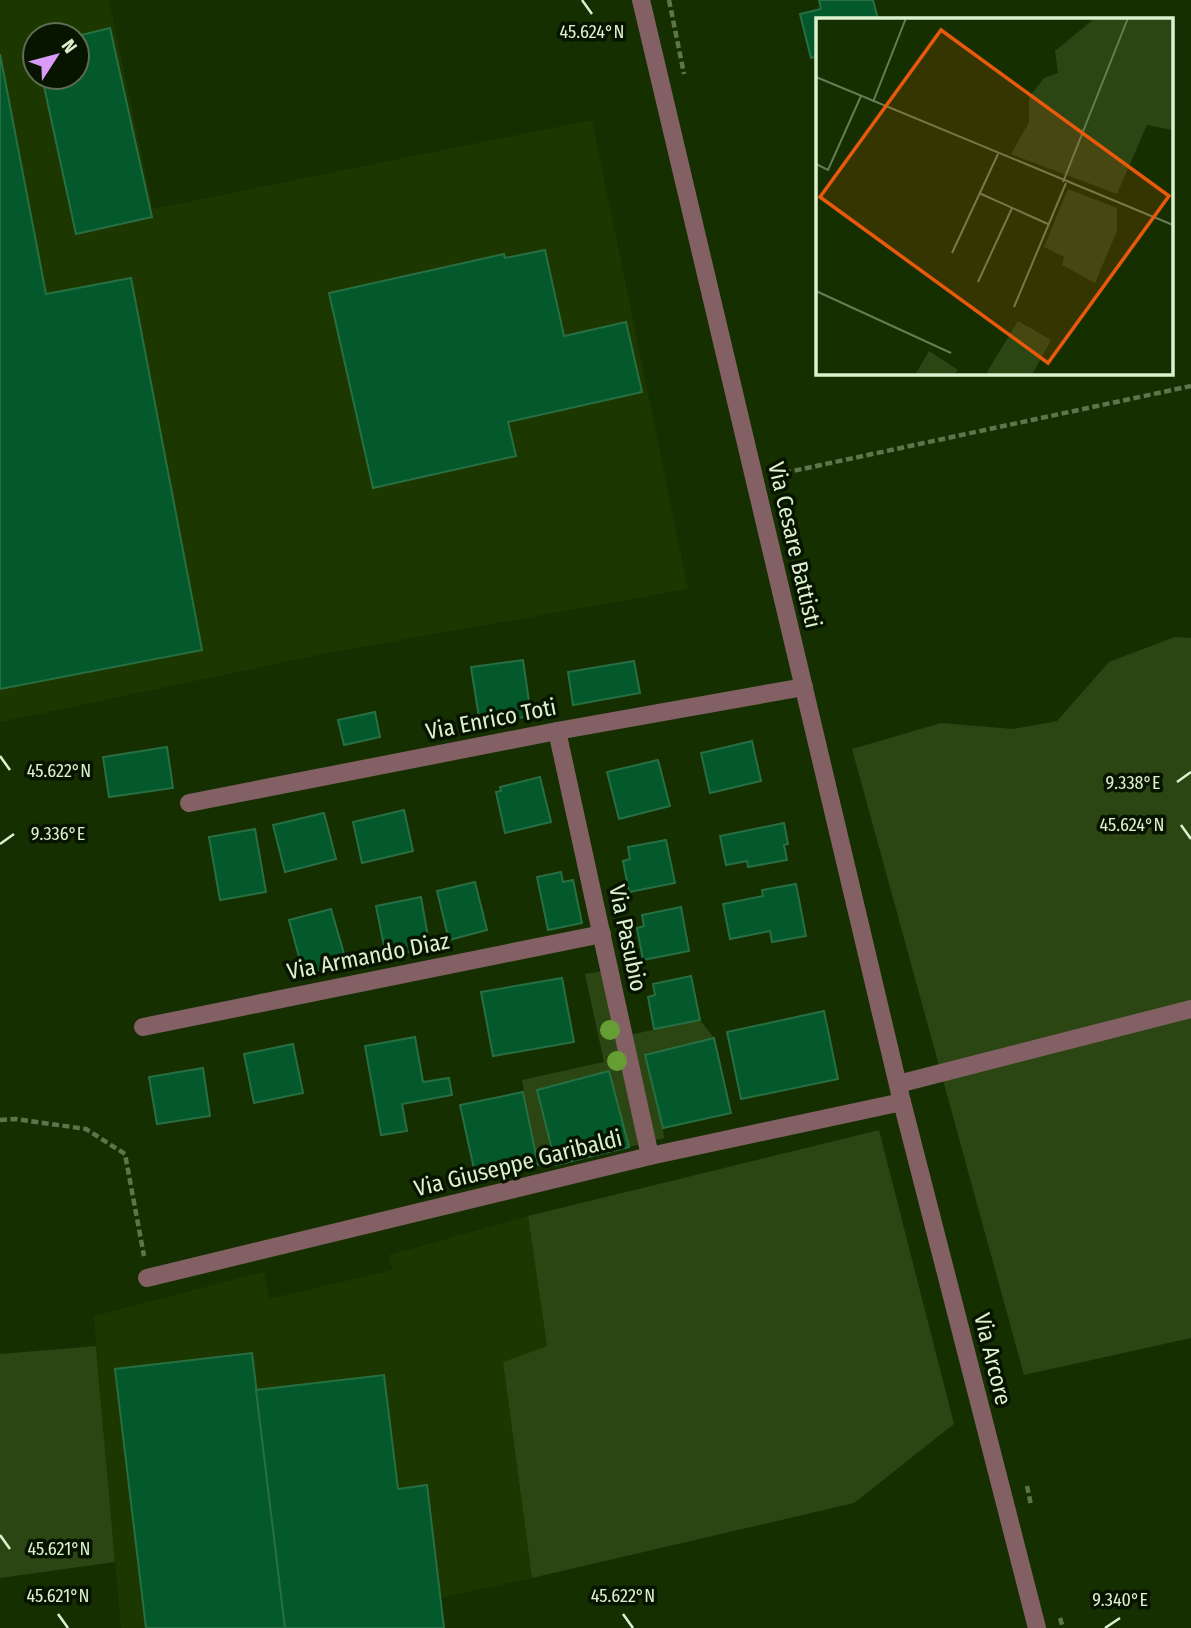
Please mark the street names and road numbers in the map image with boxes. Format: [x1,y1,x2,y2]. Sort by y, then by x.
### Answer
street label: Via Cesare Battisti [762,459,828,631]
street label: Via Enrico Toti [423,693,559,745]
street label: Via Pasubio [603,882,653,994]
street label: Via Armando Diaz [284,927,452,985]
street label: Via Giuseppe Garibaldi [411,1124,625,1202]
street label: Via Arcore [968,1310,1018,1408]

